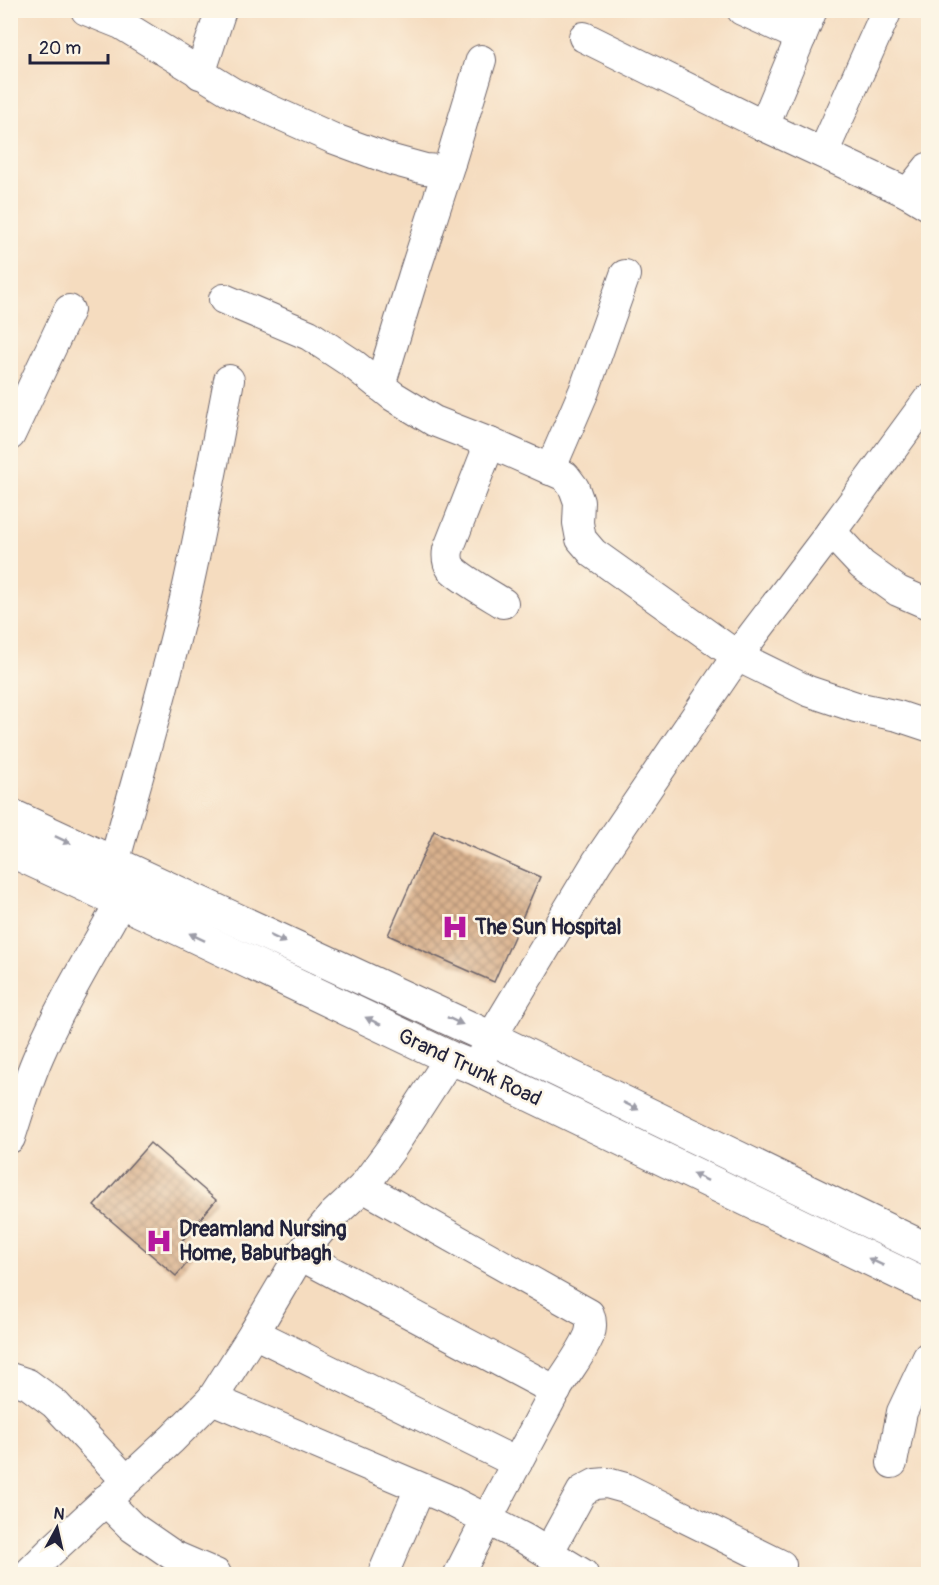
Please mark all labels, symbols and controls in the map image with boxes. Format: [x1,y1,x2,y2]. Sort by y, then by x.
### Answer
scale bar [30,27,108,65]
text: 20 m [39,37,81,60]
one-way arrow [55,835,72,844]
hospital icon: The Sun Hospital [440,912,470,942]
place label: The Sun Hospital [474,914,622,941]
one-way arrow [188,932,205,941]
one-way arrow [270,935,287,944]
one-way arrow [364,1016,381,1025]
one-way arrow [447,1017,464,1026]
street label: Grand Trunk Road [394,1022,546,1112]
one-way arrow [623,1101,640,1111]
one-way arrow [692,1172,709,1182]
place label: Dreamland Nursing Home, Baburbagh [179,1216,347,1267]
hospital icon: Dreamland Nursing Home, Baburbagh [144,1226,174,1256]
one-way arrow [867,1257,884,1266]
north arrow [27,1498,87,1558]
text: N [52,1503,66,1525]

